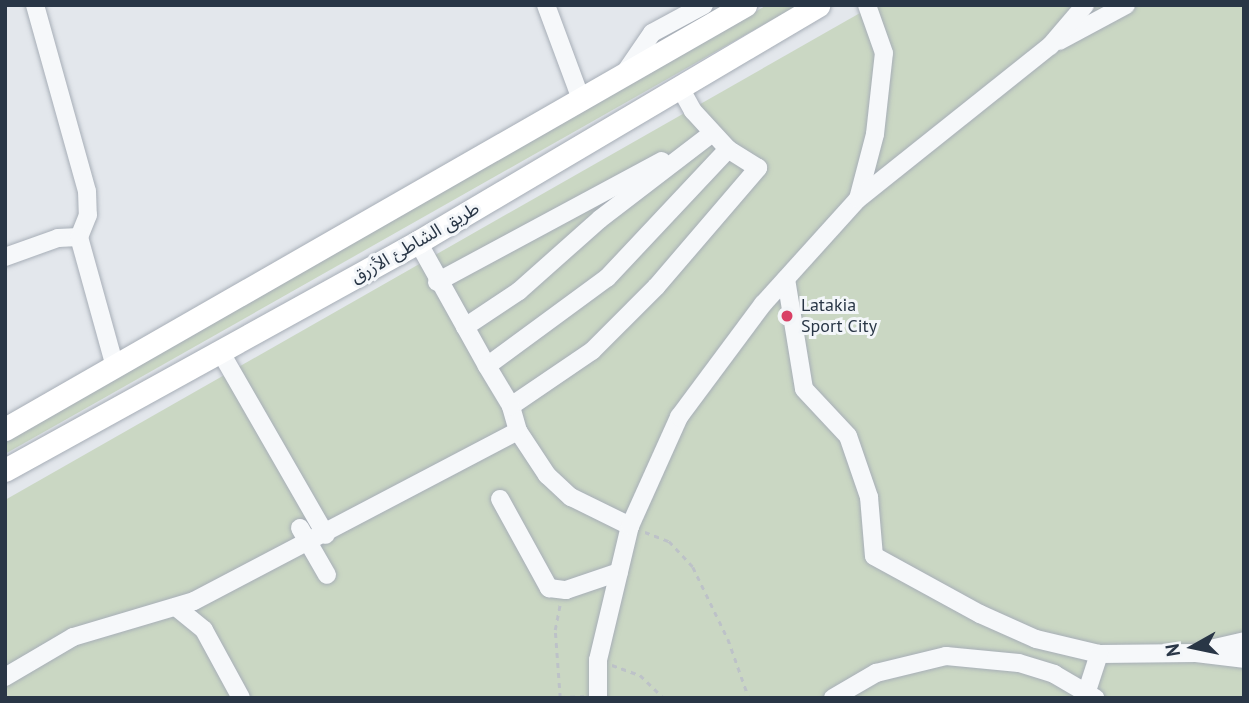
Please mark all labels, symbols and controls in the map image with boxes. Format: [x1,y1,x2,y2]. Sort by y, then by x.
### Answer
street label: طريق الشاطئ الأزرق [347,197,483,289]
place label: Latakia Sport City [801,295,877,338]
marker: Latakia Sport City [779,308,795,324]
north arrow [1158,612,1228,682]
text: N [1159,642,1185,658]

